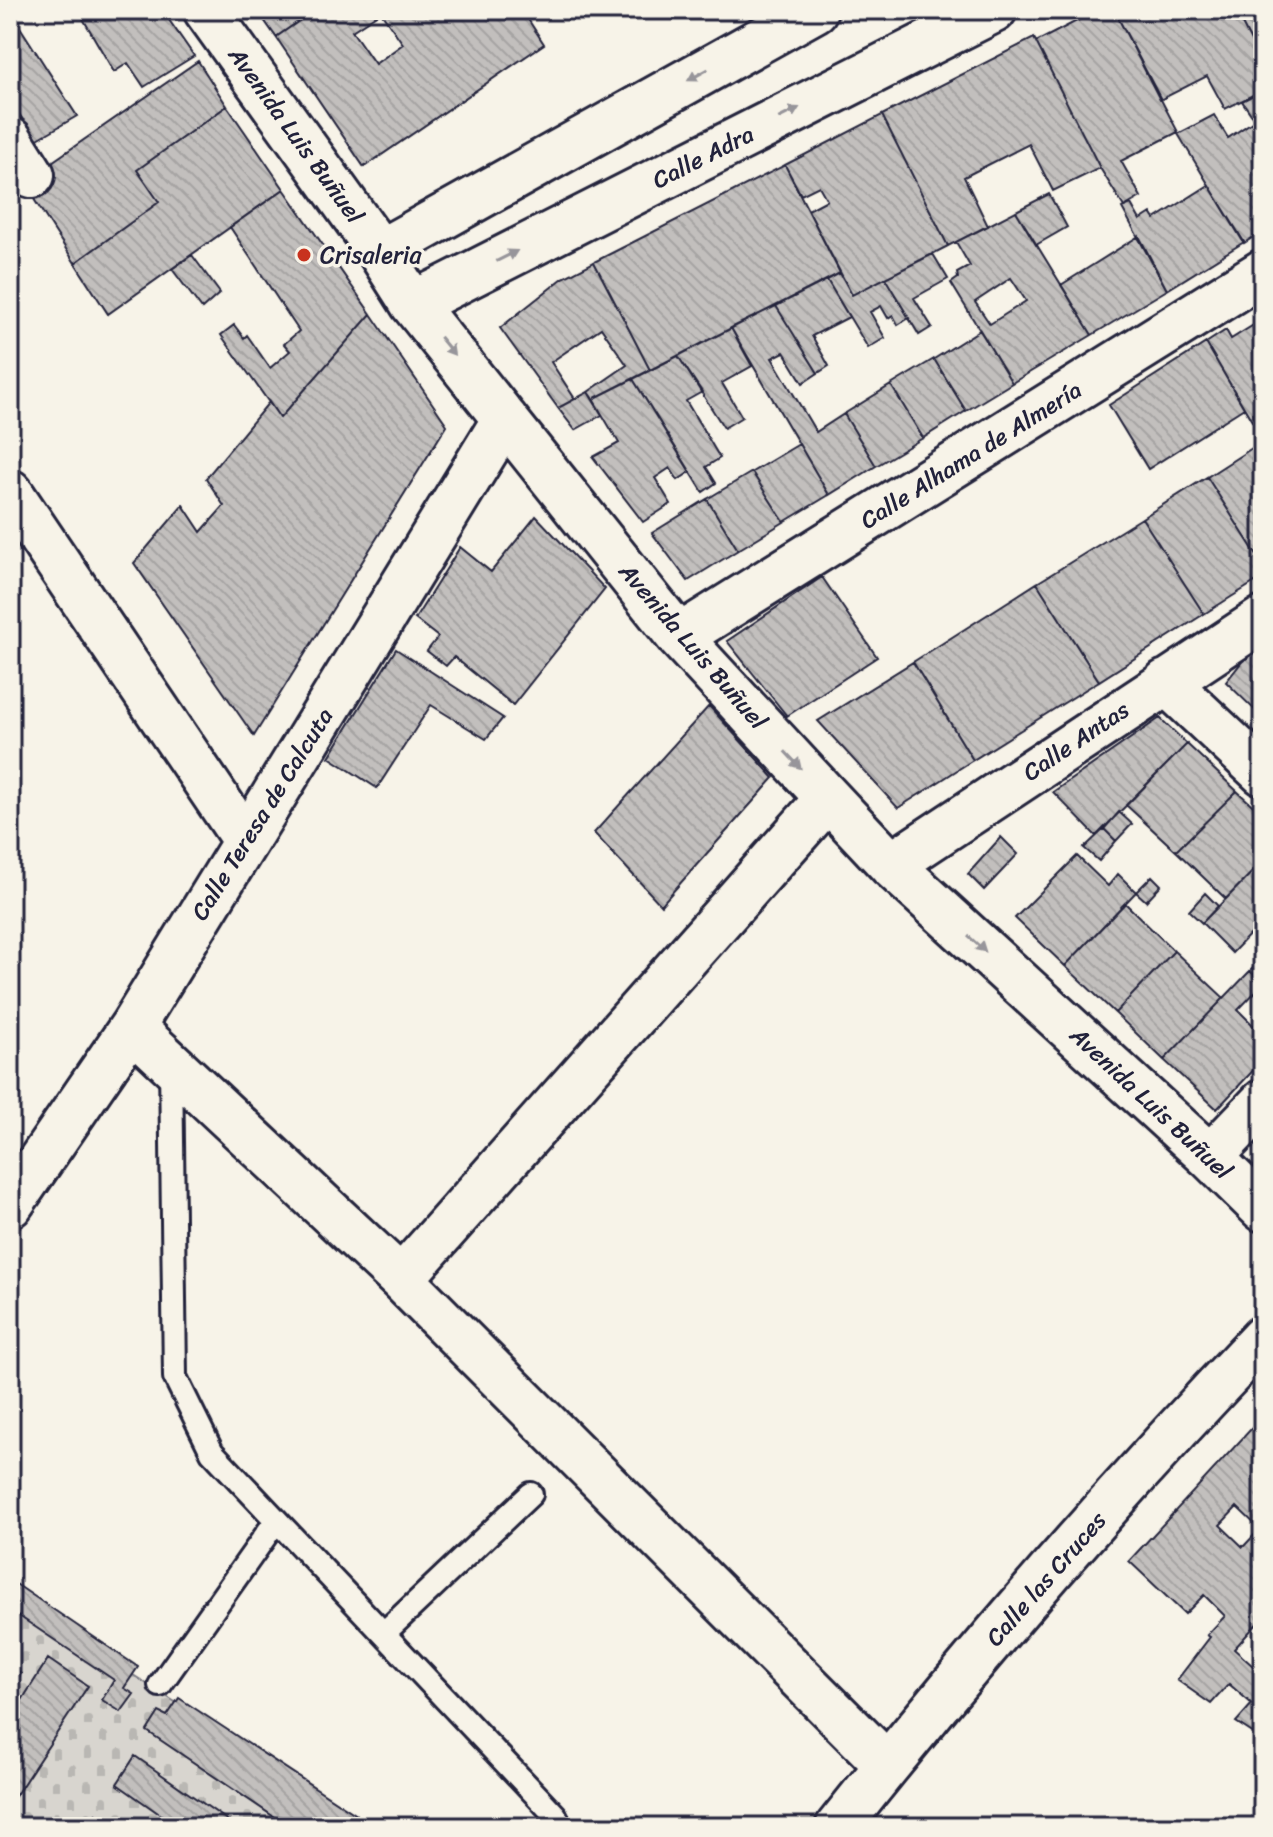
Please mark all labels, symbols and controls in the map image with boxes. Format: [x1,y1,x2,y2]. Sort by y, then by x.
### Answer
street label: Avenida Luis Buñuel [216,37,376,234]
one-way arrow [687,68,709,82]
one-way arrow [778,107,801,120]
street label: Calle Adra [645,113,761,201]
place label: Crisaleria [320,234,422,276]
marker: Crisaleria [295,246,313,264]
one-way arrow [496,250,519,263]
one-way arrow [438,336,455,356]
street label: Calle Alhama de Almería [852,369,1090,541]
street label: Avenida Luis Buñuel [607,552,779,740]
street label: Calle Antas [1014,690,1138,792]
street label: Calle Teresa de Calcuta [179,699,345,929]
one-way arrow [784,751,802,770]
one-way arrow [967,934,986,952]
street label: Avenida Luis Buñuel [1059,1015,1243,1191]
street label: Calle las Cruces [975,1501,1118,1656]

